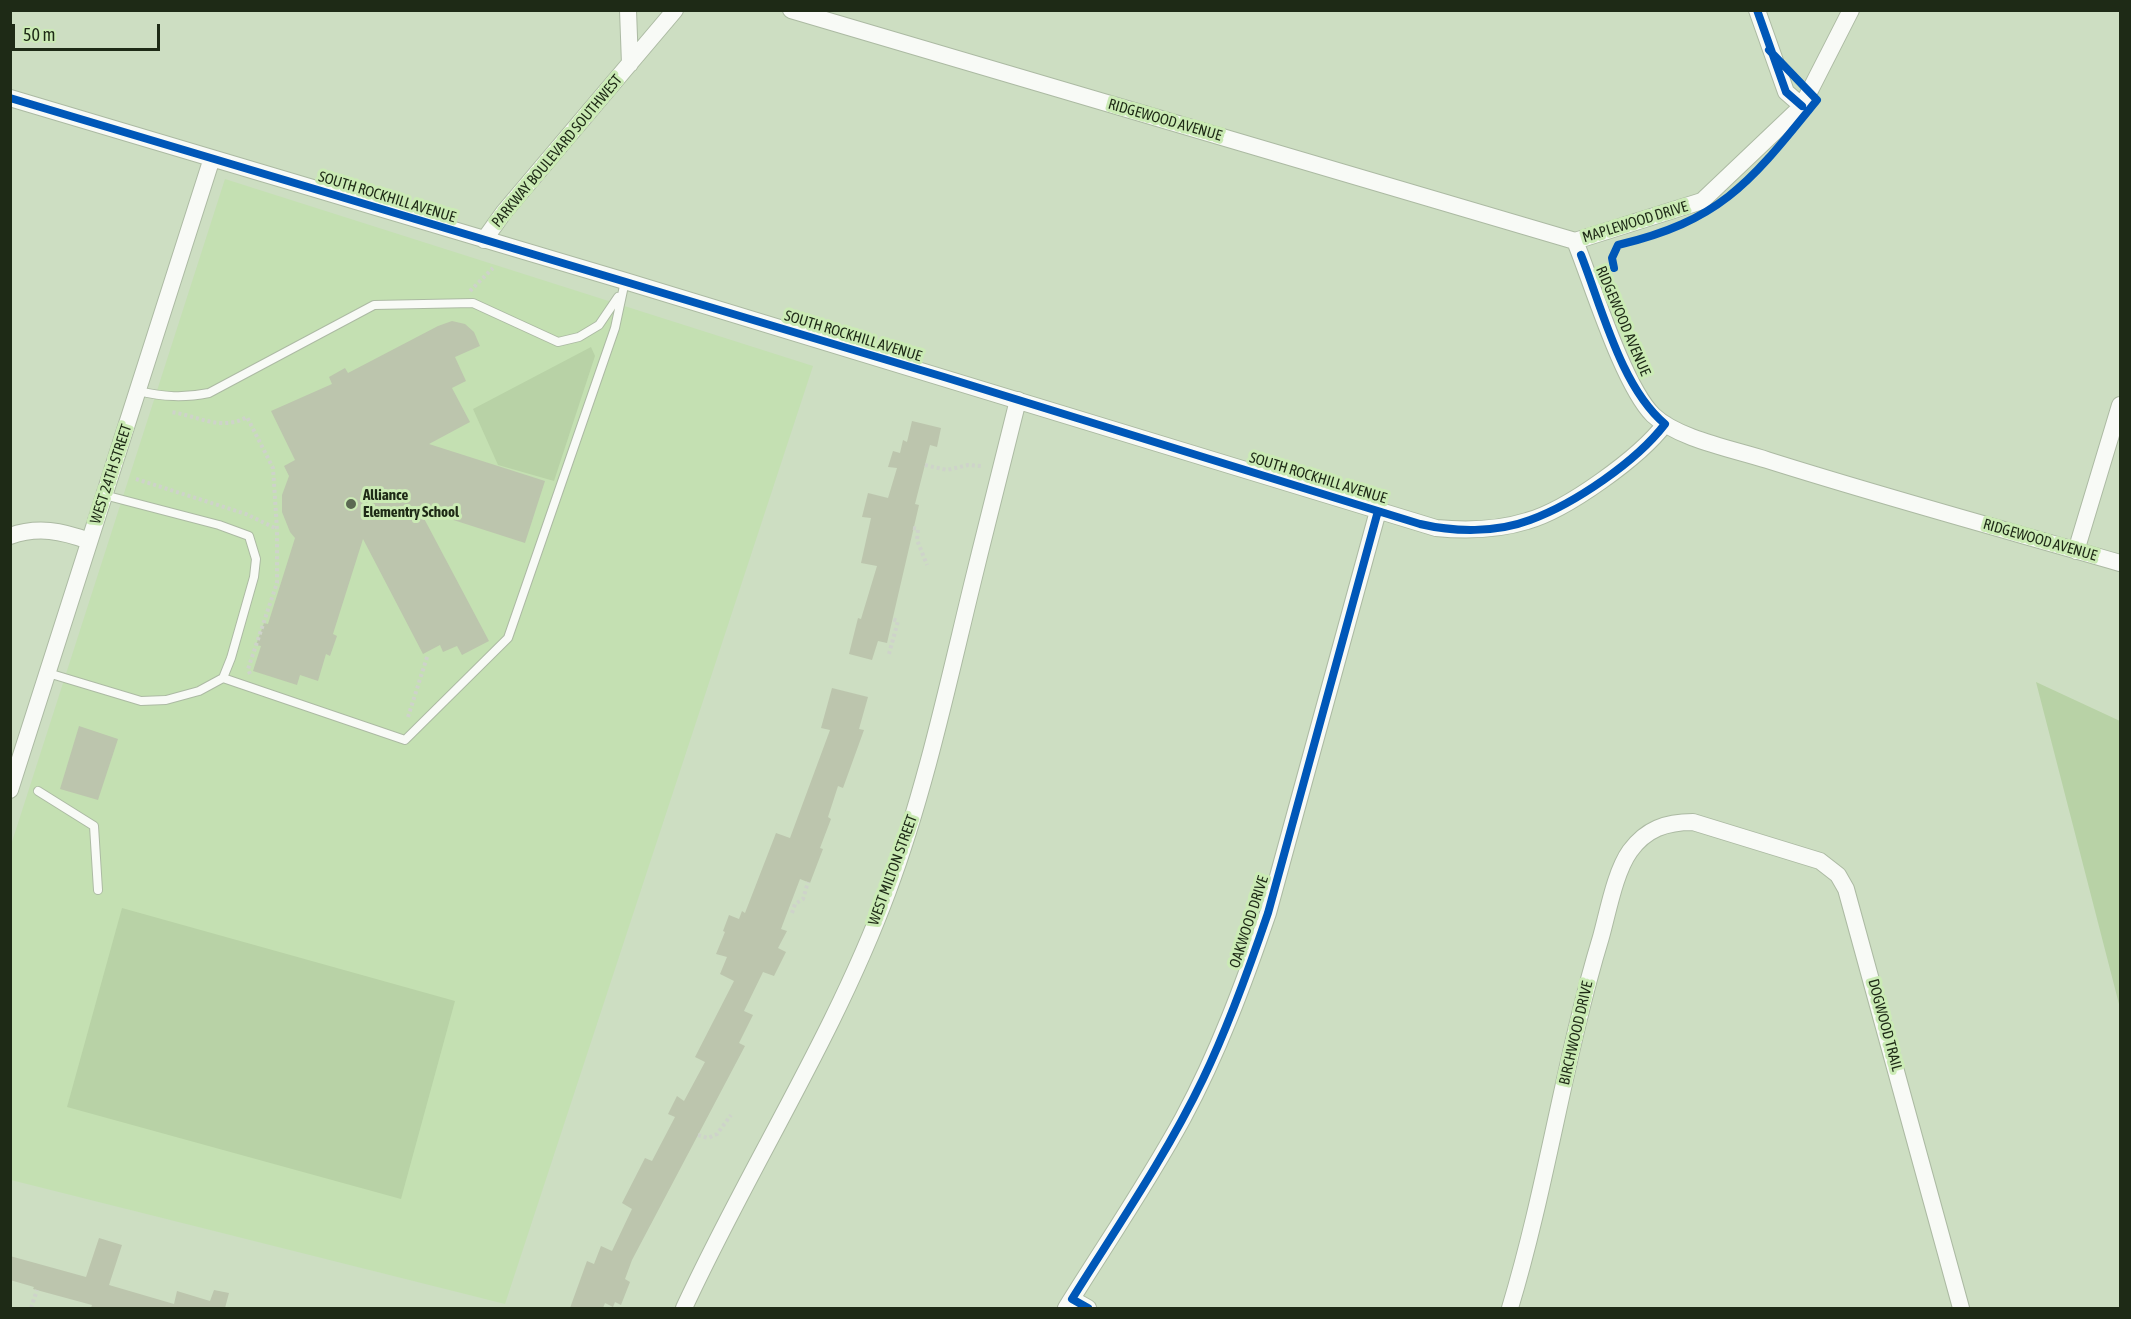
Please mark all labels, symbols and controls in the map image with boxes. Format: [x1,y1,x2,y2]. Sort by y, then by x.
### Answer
scale bar [15,12,164,50]
text: 50 m [23,24,55,45]
street label: PARKWAY BOULEVARD SOUTHWEST [488,71,626,231]
street label: RIDGEWOOD AVENUE [1106,95,1224,145]
street label: SOUTH ROCKHILL AVENUE [316,168,458,226]
street label: MAPLEWOOD DRIVE [1580,197,1690,247]
street label: RIDGEWOOD AVENUE [1592,263,1654,379]
street label: SOUTH ROCKHILL AVENUE [782,307,924,365]
street label: WEST 24TH STREET [86,422,136,526]
street label: SOUTH ROCKHILL AVENUE [1247,449,1389,507]
place label: Alliance Elementry School [363,486,459,521]
marker: Alliance Elementry School [344,497,358,511]
street label: RIDGEWOOD AVENUE [1981,515,2099,565]
street label: WEST MILTON STREET [865,812,921,928]
street label: OAKWOOD DRIVE [1226,874,1272,970]
street label: DOGWOOD TRAIL [1864,977,1906,1073]
street label: BIRCHWOOD DRIVE [1555,979,1597,1087]

